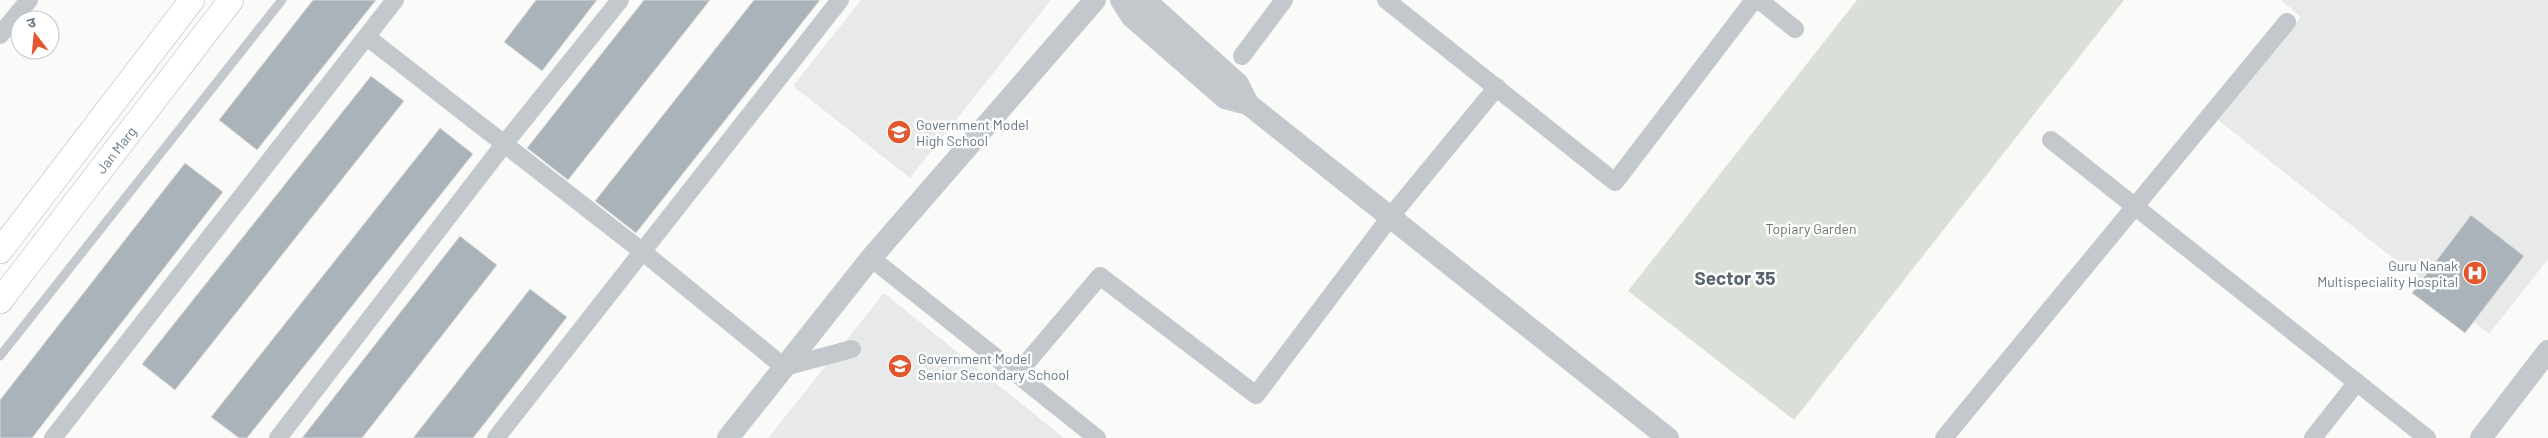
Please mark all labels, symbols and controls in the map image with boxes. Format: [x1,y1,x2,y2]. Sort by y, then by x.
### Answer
north arrow [10,10,60,60]
text: उ [25,13,38,31]
place label: Government Model High School [916,116,1029,149]
school or university icon: Government Model High School [886,119,912,145]
street label: Jan Marg [92,123,140,177]
park label: Topiary Garden [1765,220,1857,237]
place label: Guru Nanak Multispeciality Hospital [2317,257,2458,290]
hospital icon: Guru Nanak Multispeciality Hospital [2462,260,2488,286]
district label: Sector 35 [1694,266,1776,289]
place label: Government Model Senior Secondary School [918,350,1069,383]
school or university icon: Government Model Senior Secondary School [887,353,913,379]

